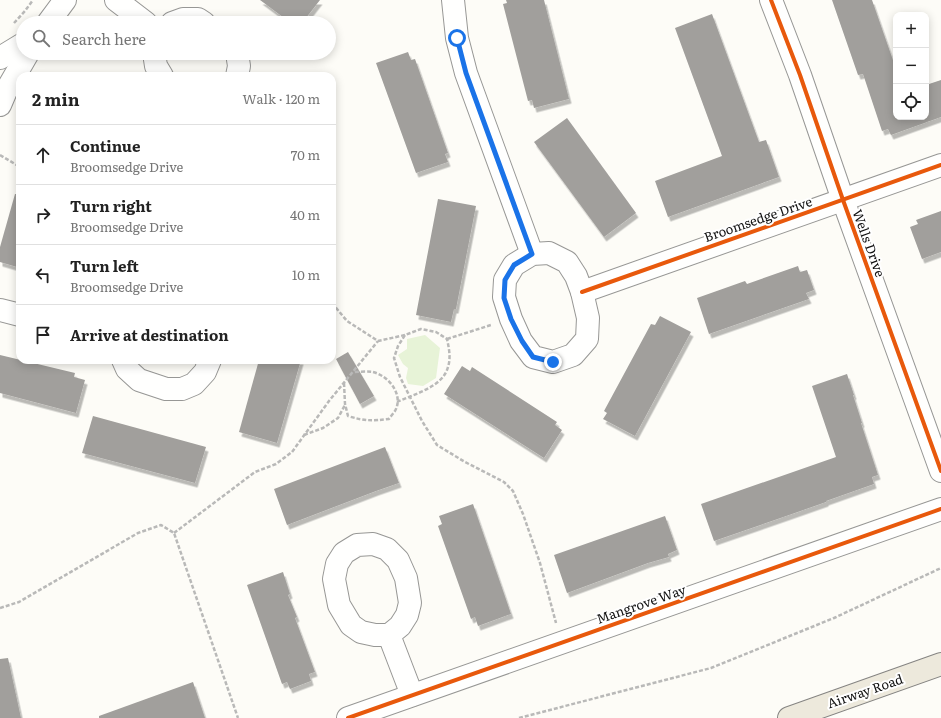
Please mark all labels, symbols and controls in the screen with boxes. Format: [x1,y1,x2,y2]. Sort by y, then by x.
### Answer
map controls [893,12,929,120]
button: + [893,12,929,48]
search box [16,16,336,60]
icon: search [30,27,52,49]
text: Search here [62,27,146,50]
route start [448,29,466,47]
button: − [893,48,929,84]
button: locate [893,84,929,120]
text: 2 min [32,86,80,111]
text: Walk · 120 m [243,89,320,108]
text: Continue [70,134,140,157]
icon: ahead [32,144,54,166]
text: 70 m [291,145,320,164]
text: Broomsedge Drive [70,157,183,176]
street label: Broomsedge Drive [701,191,815,246]
text: Turn right [70,194,152,217]
icon: right [32,204,54,226]
text: 40 m [290,205,320,224]
street label: Wells Drive [848,206,891,280]
text: Broomsedge Drive [70,217,183,236]
text: Turn left [70,254,139,277]
icon: left [32,264,54,286]
text: 10 m [292,265,320,284]
text: Broomsedge Drive [70,277,183,296]
text: Arrive at destination [70,323,229,346]
icon: arrive [32,324,54,346]
route end [544,353,562,371]
street label: Mangrove Way [594,579,689,628]
street label: Airway Road [824,669,905,712]

